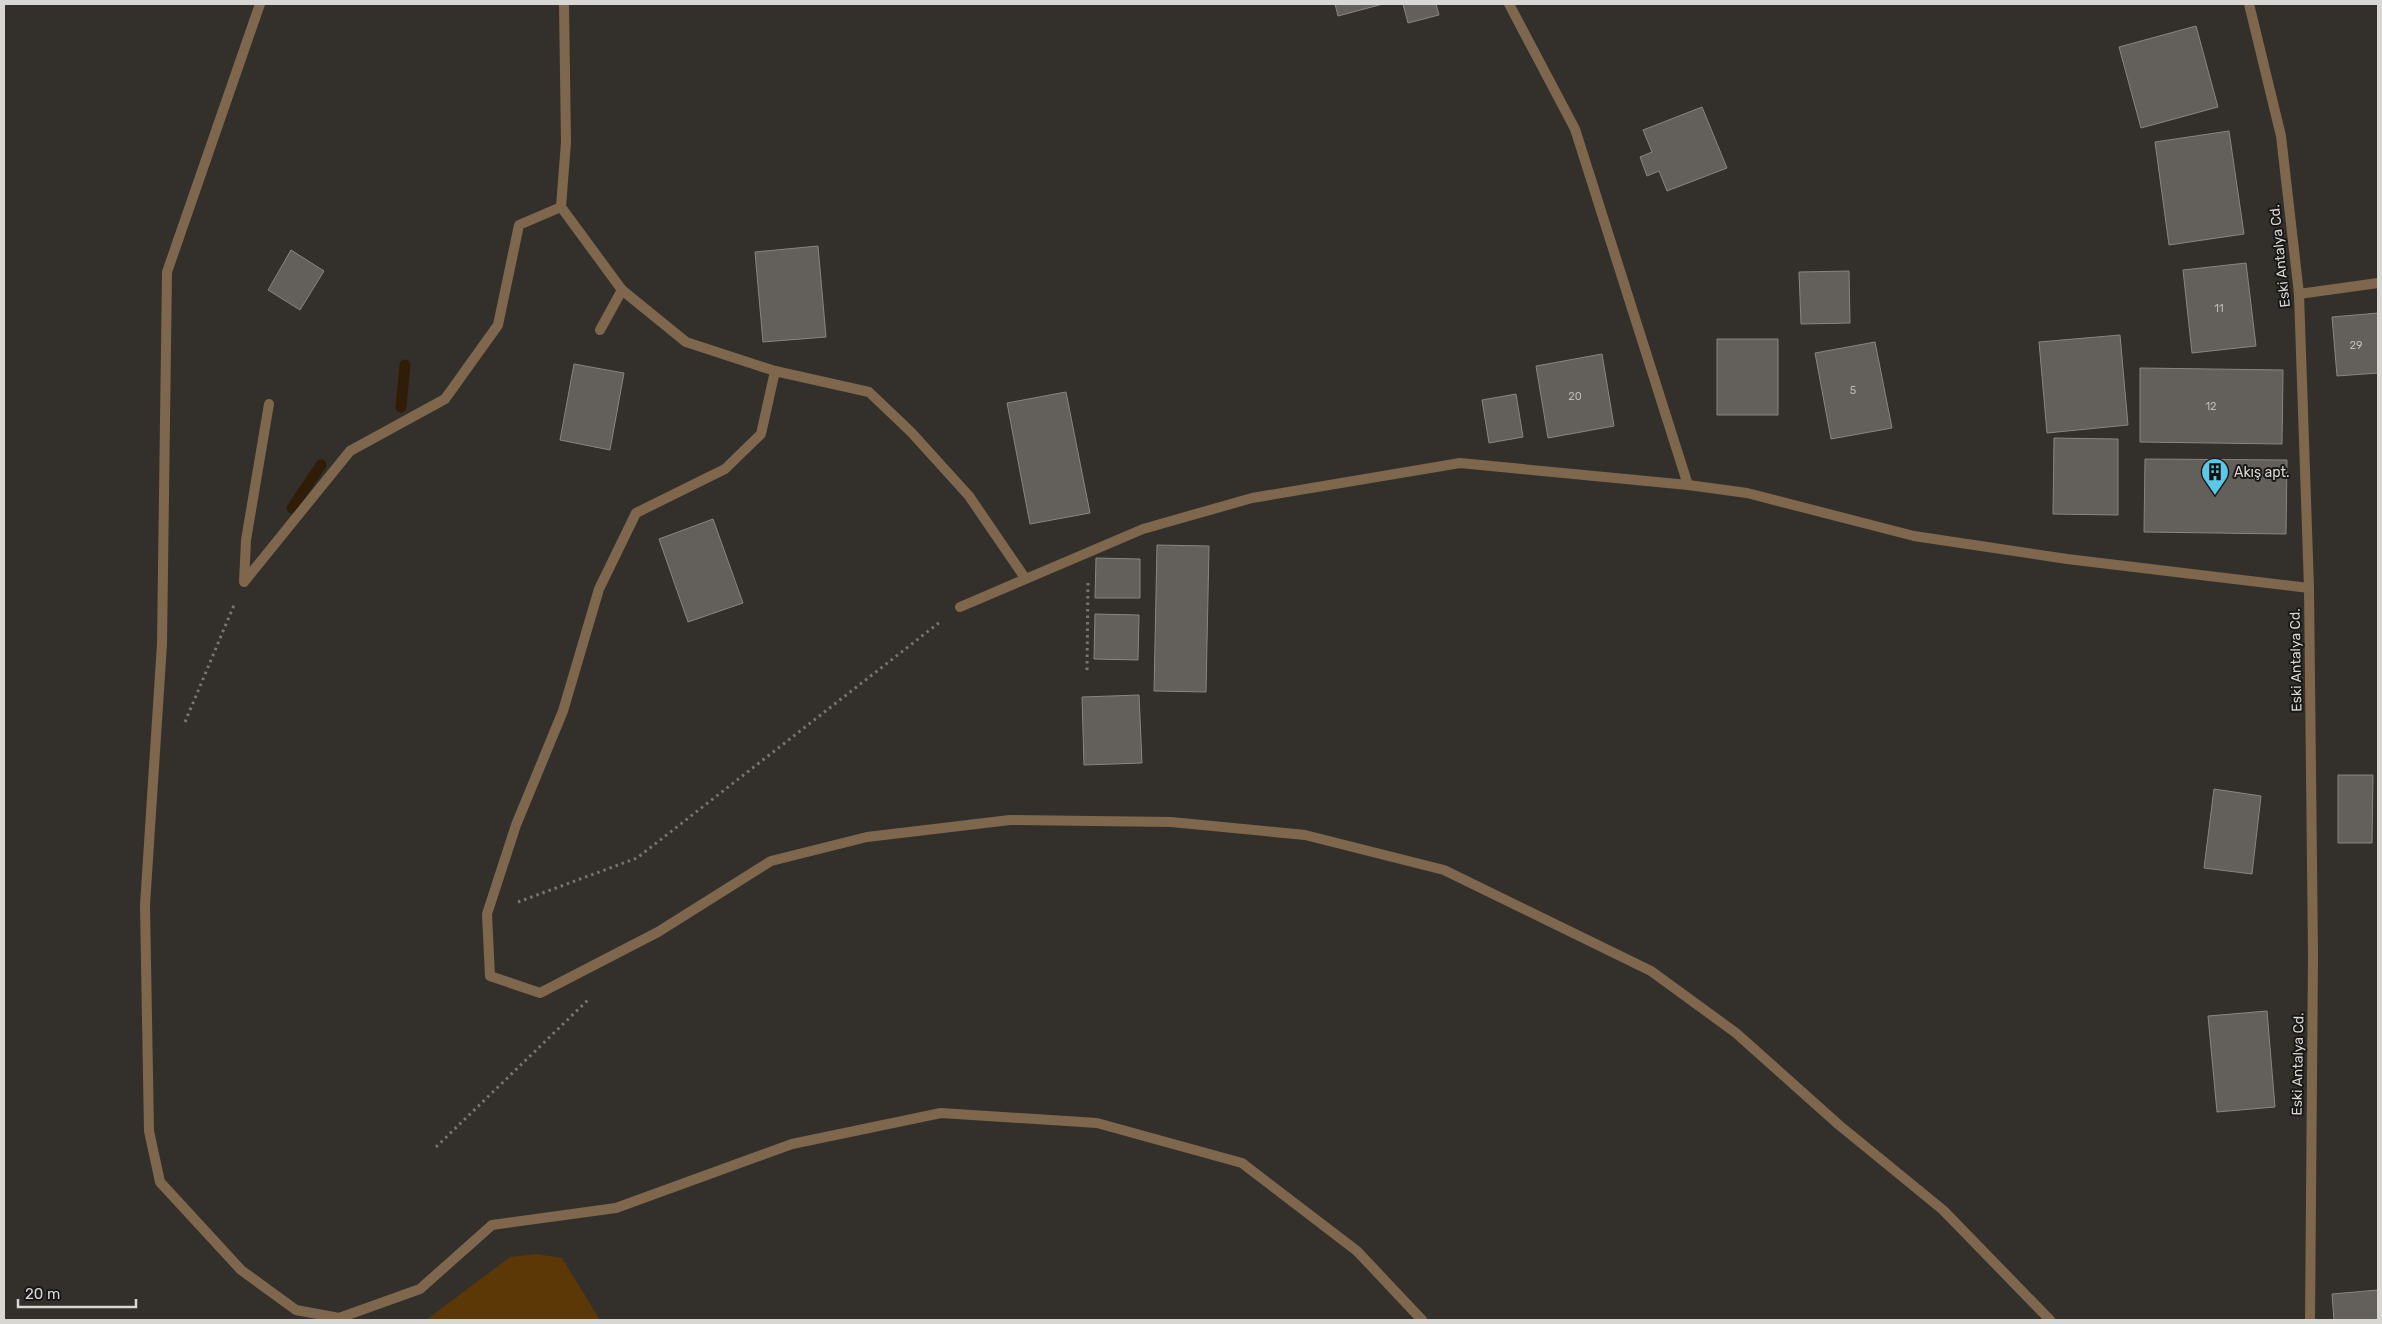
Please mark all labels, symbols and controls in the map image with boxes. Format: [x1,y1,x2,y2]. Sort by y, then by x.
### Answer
street label: Eski Antalya Cd. [2266,204,2294,308]
house number: 11 [2214,302,2224,315]
house number: 29 [2350,339,2362,352]
house number: 5 [1850,384,1857,397]
house number: 20 [1568,390,1582,403]
house number: 12 [2205,400,2217,413]
building icon: Akış apt. [2200,457,2230,496]
place label: Akış apt. [2234,464,2290,481]
street label: Eski Antalya Cd. [2287,608,2305,712]
street label: Eski Antalya Cd. [2289,1012,2307,1116]
scale bar [18,1276,135,1308]
text: 20 m [25,1285,60,1303]

